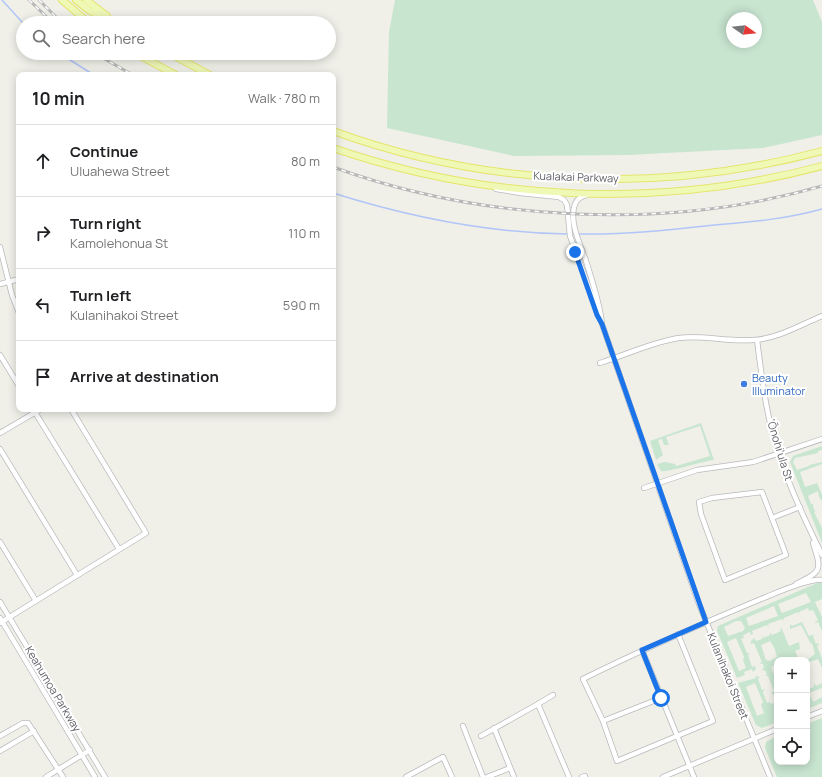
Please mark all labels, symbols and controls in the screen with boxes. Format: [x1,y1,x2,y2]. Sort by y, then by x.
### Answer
north arrow [726,12,762,48]
search box [16,16,336,60]
icon: search [30,27,52,49]
text: Search here [62,28,145,49]
text: 10 min [32,87,85,110]
text: Walk · 780 m [248,89,320,107]
text: Continue [70,141,138,162]
icon: ahead [32,150,54,172]
text: 80 m [291,152,320,170]
text: Uluahewa Street [70,162,170,180]
street label: Kualakai Parkway [533,168,619,185]
text: Turn right [70,213,141,234]
icon: right [32,222,54,244]
text: 110 m [288,224,320,242]
text: Kamolehonua St [70,234,168,252]
route end [566,243,584,261]
text: Turn left [70,285,132,306]
icon: left [32,294,54,316]
text: 590 m [283,296,320,314]
text: Kulanihakoi Street [70,306,179,324]
icon: arrive [32,366,54,388]
text: Arrive at destination [70,366,219,387]
place label: Beauty Illuminator [752,370,805,398]
marker: Beauty Illuminator [739,379,749,389]
street label: ‘Ōnohi‘ula St [764,417,797,482]
street label: Kulanihakoi Street [704,630,753,721]
street label: Keahumoa Parkway [22,643,85,734]
map controls [774,657,810,765]
button: + [774,657,810,693]
route start [652,689,670,707]
button: − [774,693,810,729]
button: locate [774,729,810,765]

